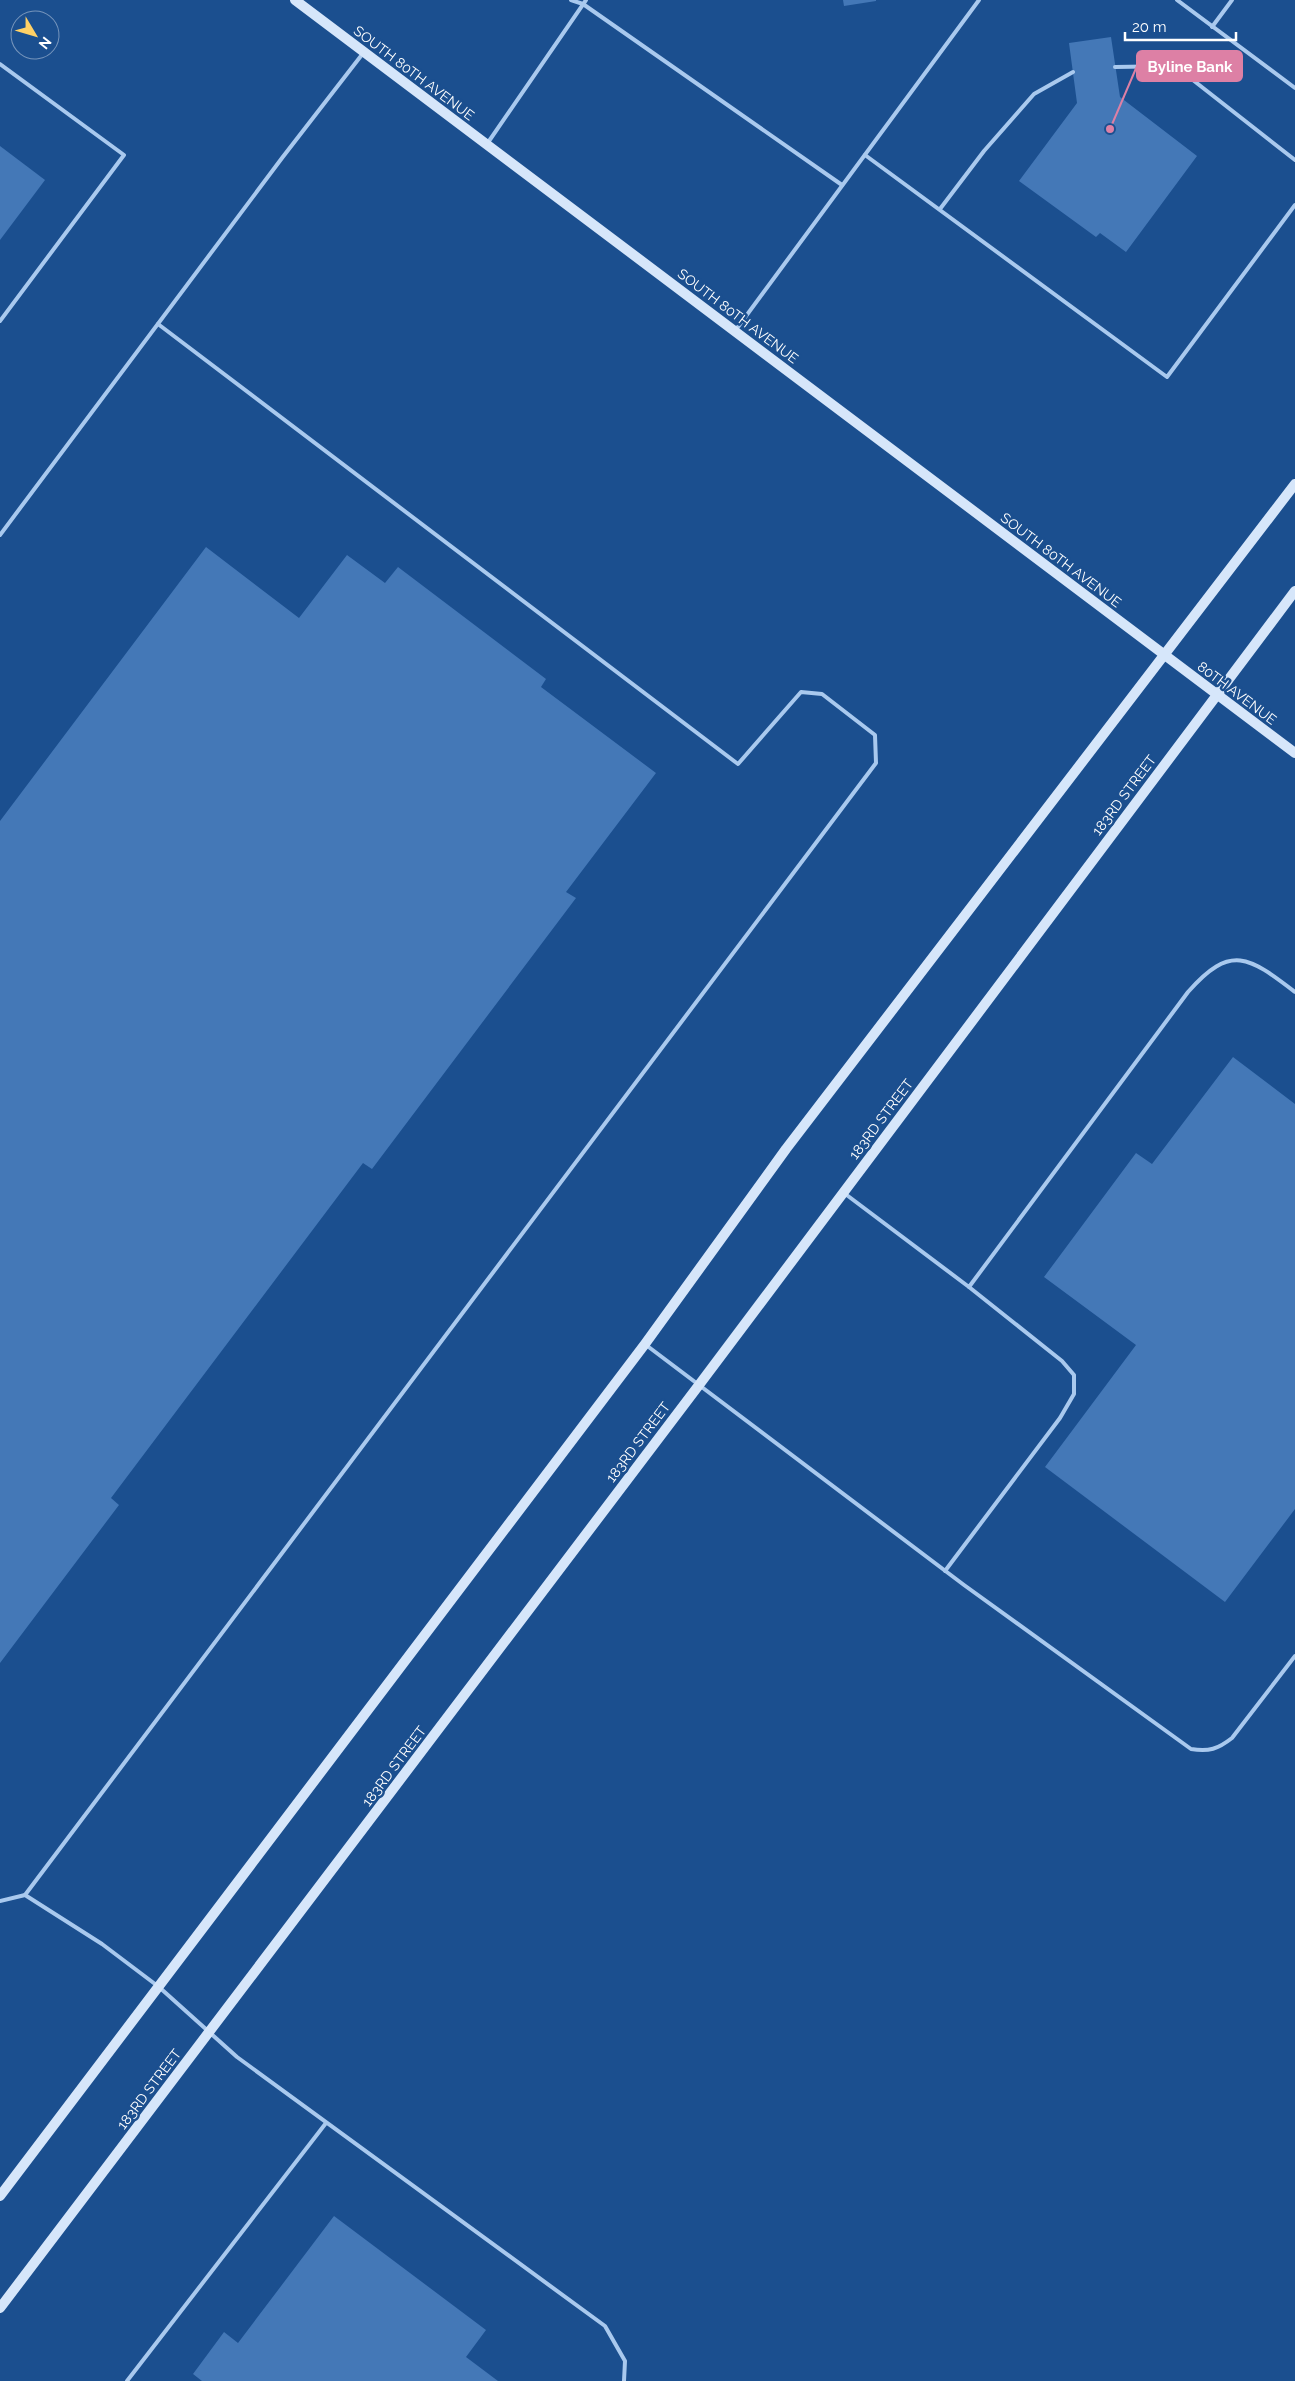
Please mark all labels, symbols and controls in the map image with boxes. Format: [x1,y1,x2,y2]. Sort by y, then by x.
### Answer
north arrow [10,10,60,60]
scale bar [1125,10,1236,42]
text: 20 m [1132,18,1167,36]
street label: SOUTH 80TH AVENUE [351,22,477,124]
text: N [36,34,55,52]
callout: Byline Bank [1137,51,1242,81]
text: Byline Bank [1148,58,1233,76]
street label: SOUTH 80TH AVENUE [675,265,801,367]
street label: SOUTH 80TH AVENUE [998,509,1124,611]
street label: 80TH AVENUE [1194,658,1280,728]
street label: 183RD STREET [1089,751,1160,838]
street label: 183RD STREET [846,1075,917,1162]
street label: 183RD STREET [603,1398,674,1485]
street label: 183RD STREET [359,1722,430,1809]
street label: 183RD STREET [114,2045,185,2132]

